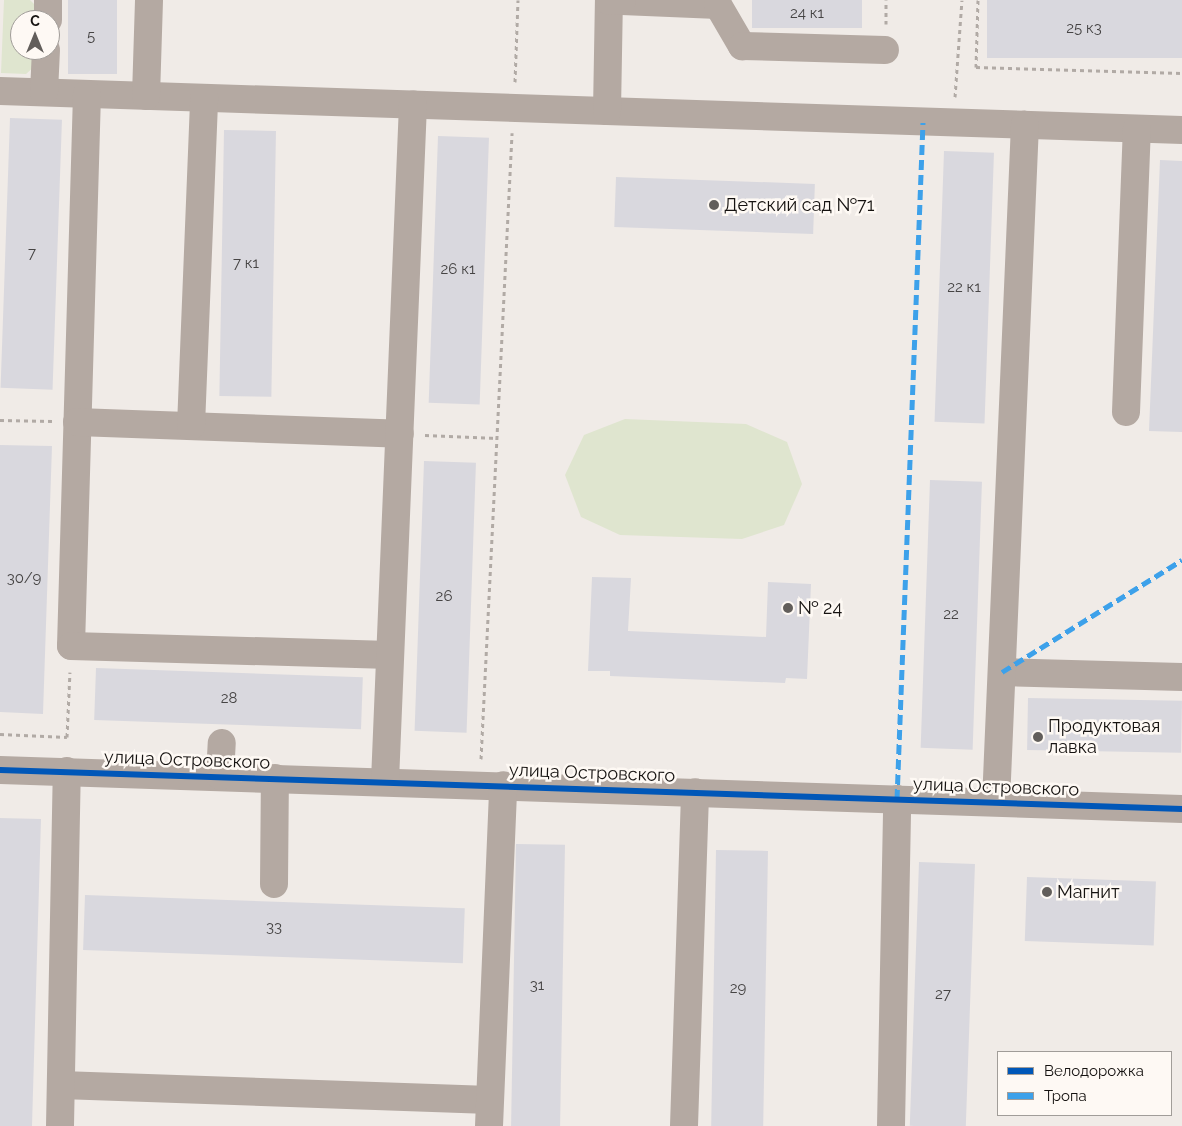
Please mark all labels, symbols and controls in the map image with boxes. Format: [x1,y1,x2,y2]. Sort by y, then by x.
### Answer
house number: 24 к1 [790,5,824,23]
north arrow [10,10,60,60]
text: С [30,13,40,29]
house number: 25 к3 [1066,20,1102,38]
house number: 5 [87,28,95,46]
place label: Детский сад №71 [724,194,874,216]
marker: Детский сад №71 [708,199,720,211]
house number: 7 [28,245,36,263]
house number: 7 к1 [233,255,259,273]
house number: 26 к1 [441,261,475,279]
house number: 22 к1 [947,279,981,297]
house number: 30/9 [7,570,41,588]
house number: 26 [436,588,452,606]
place label: № 24 [798,597,842,619]
marker: № 24 [782,602,794,614]
house number: 22 [943,606,959,624]
house number: 28 [221,690,237,708]
place label: Продуктовая лавка [1048,716,1160,759]
marker: Продуктовая лавка [1032,731,1044,743]
street label: улица Островского [103,746,271,774]
street label: улица Островского [508,759,676,787]
street label: улица Островского [912,773,1080,801]
place label: Магнит [1057,881,1120,903]
marker: Магнит [1041,886,1053,898]
house number: 33 [266,919,282,937]
house number: 31 [530,977,544,995]
house number: 29 [730,980,746,998]
house number: 27 [935,986,951,1004]
legend [997,1051,1172,1116]
text: Велодорожка [1044,1062,1144,1080]
text: Тропа [1044,1087,1087,1105]

